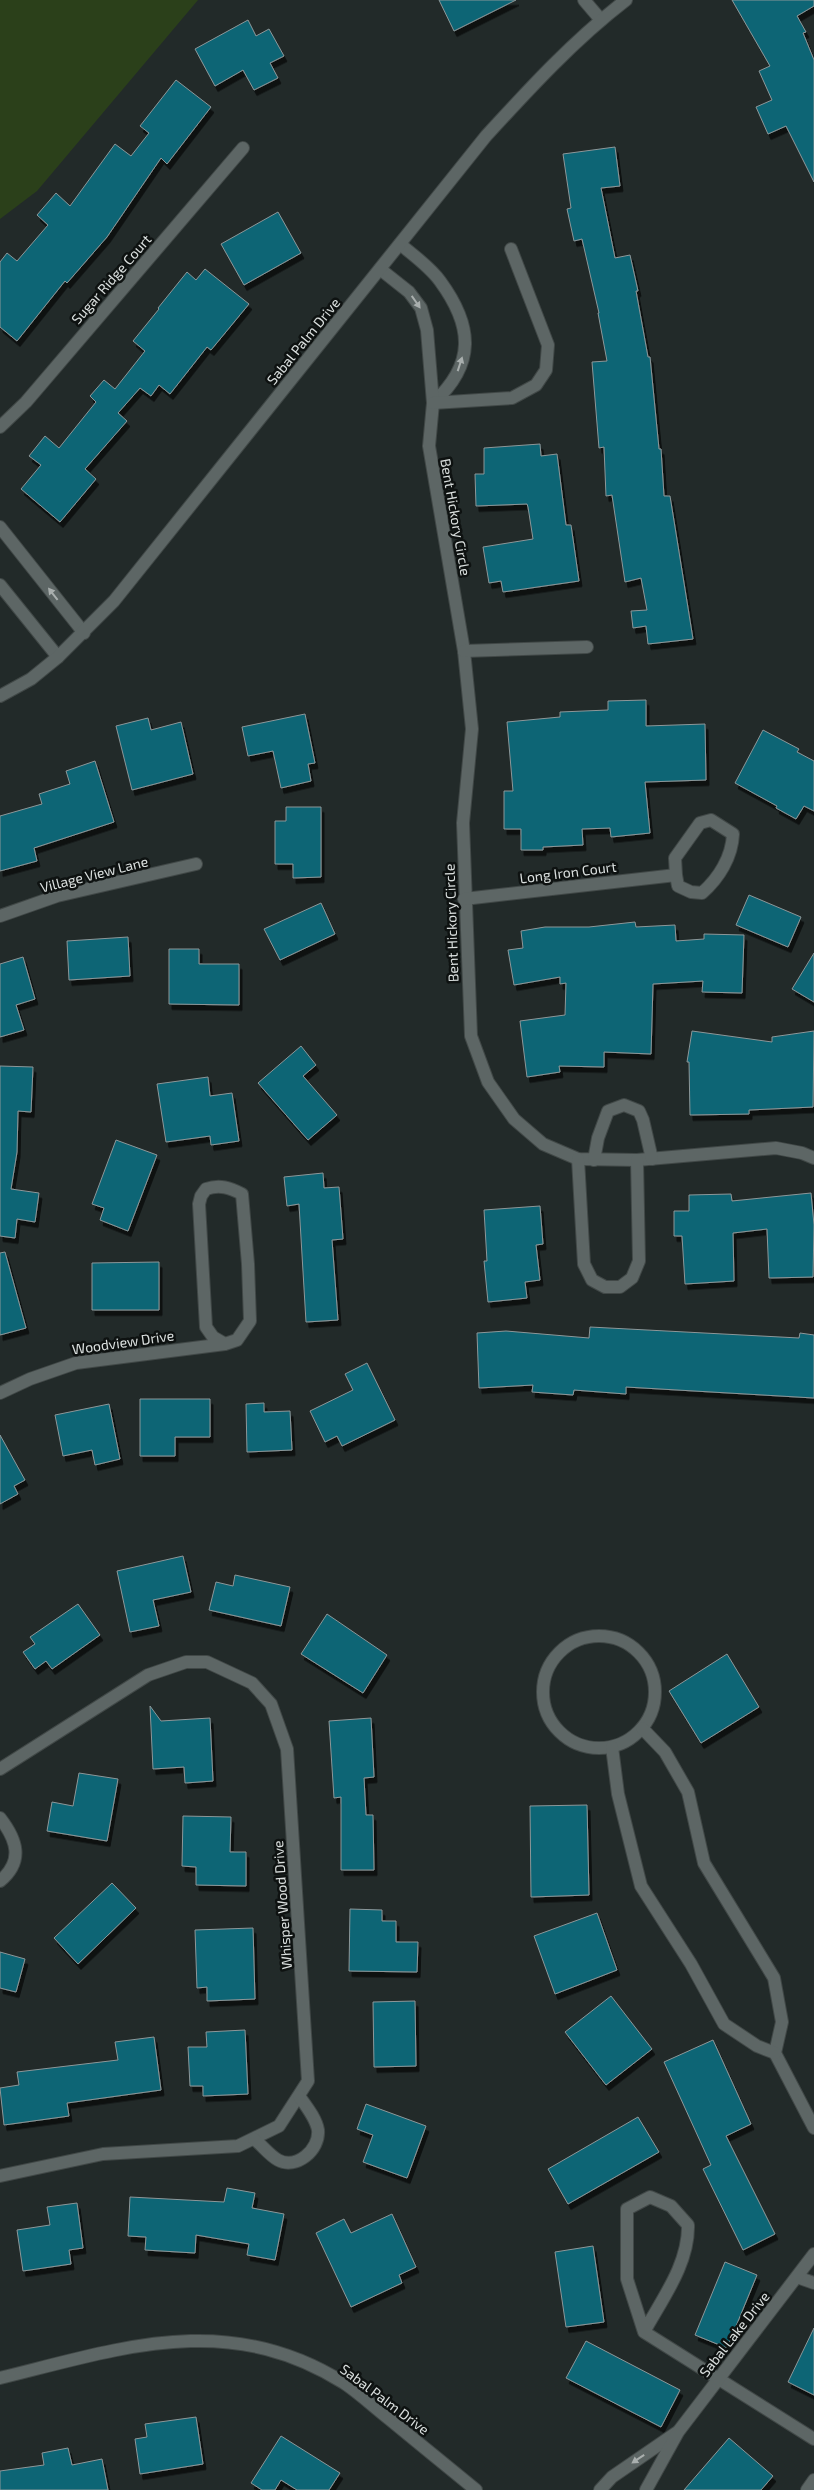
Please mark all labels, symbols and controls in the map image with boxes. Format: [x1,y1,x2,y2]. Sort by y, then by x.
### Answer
street label: Sugar Ridge Court [67,231,155,327]
street label: Sabal Palm Drive [263,294,343,388]
one-way arrow [411,295,421,308]
one-way arrow [457,357,465,372]
street label: Bent Hickory Circle [437,457,475,577]
one-way arrow [48,588,59,601]
street label: Village View Lane [38,852,150,896]
street label: Long Iron Court [519,858,617,886]
street label: Bent Hickory Circle [440,863,462,983]
street label: Woodview Drive [71,1326,175,1358]
street label: Whisper Wood Drive [269,1840,295,1970]
street label: Sabal Lake Drive [695,2288,773,2380]
street label: Sabal Palm Drive [337,2360,433,2438]
one-way arrow [631,2454,644,2464]

